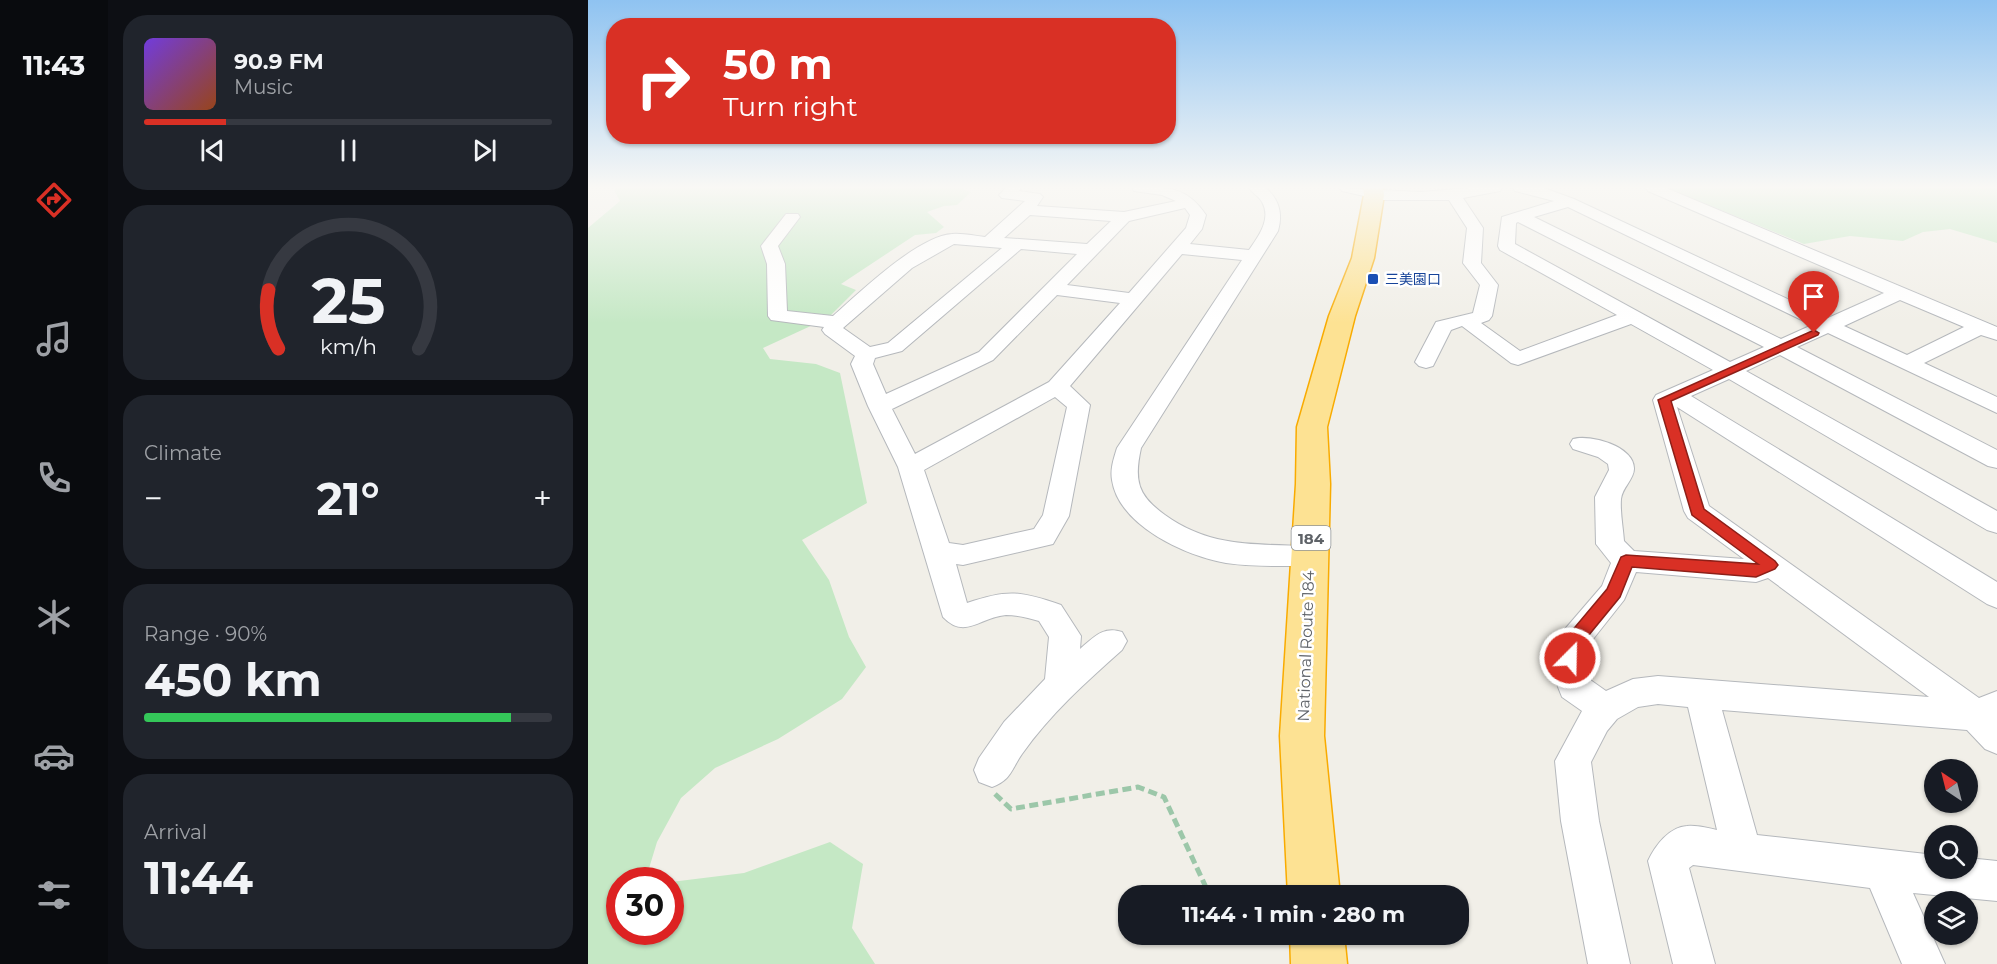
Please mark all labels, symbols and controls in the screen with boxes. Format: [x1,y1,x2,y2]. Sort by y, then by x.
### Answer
text: 50 m [723,38,832,90]
icon: right [624,42,702,120]
text: 90.9 FM [234,48,324,75]
text: 11:43 [23,49,85,82]
text: Music [234,75,293,99]
text: Turn right [723,90,858,123]
icon: previous [196,134,229,167]
icon: pause [332,134,365,167]
icon: next [468,134,501,167]
icon: directions [33,179,75,221]
text: 25 [311,263,385,339]
place label: 三美園口 [1385,270,1441,288]
pin [1788,271,1839,333]
marker: 三美園口 [1366,272,1380,286]
icon: arrive [1797,280,1830,313]
icon: music [33,318,75,360]
text: km/h [319,334,377,360]
text: Climate [144,441,222,465]
icon: phone [33,457,75,499]
text: 21° [316,471,380,526]
text: − [144,478,163,518]
text: + [533,478,552,518]
road number: 184 [1292,526,1330,550]
street label: National Route 184 [1294,570,1318,722]
icon: climate [33,596,75,638]
text: Range · 90% [144,622,267,646]
position arrow [1538,626,1602,690]
text: 450 km [144,652,322,707]
icon: car [33,735,75,777]
north arrow [1924,759,1978,813]
map controls [1924,759,1978,945]
text: Arrival [144,820,207,844]
button: search [1924,825,1978,879]
text: 11:44 [144,850,253,905]
speed limit sign: 30 [606,867,684,945]
icon: filters [33,874,75,916]
button: layers [1924,891,1978,945]
text: 11:44 · 1 min · 280 m [1182,901,1405,928]

